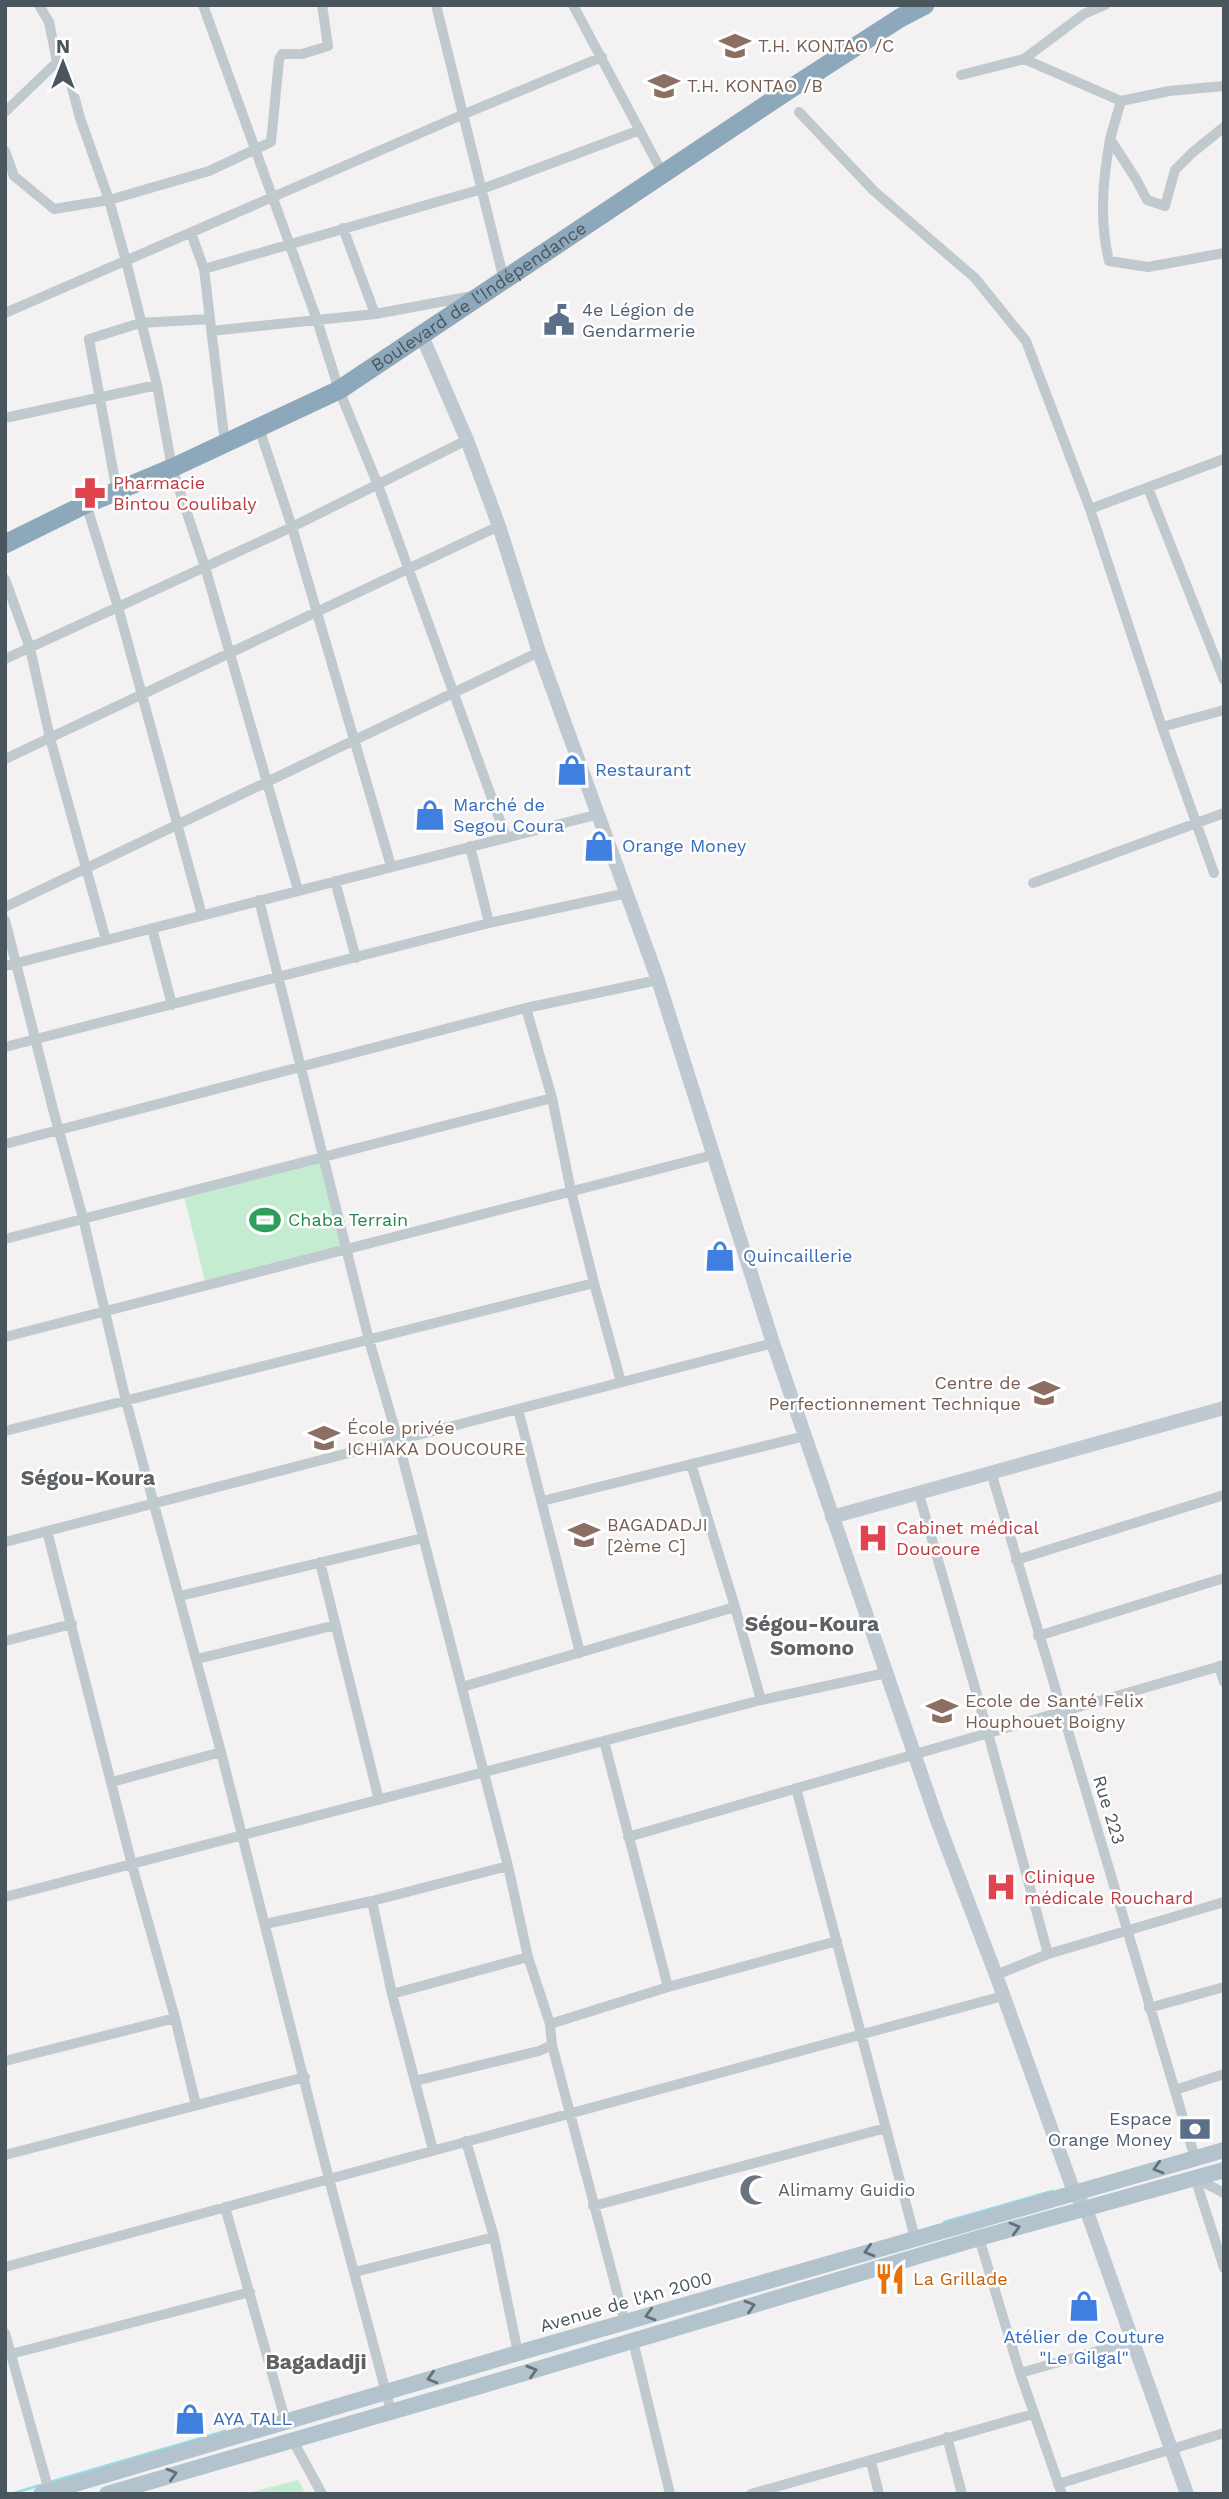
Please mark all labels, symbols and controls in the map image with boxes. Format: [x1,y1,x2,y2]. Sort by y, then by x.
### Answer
north arrow [28,28,98,98]
school or university icon: T.H. KONTAO /C [718,29,752,63]
text: N [56,35,70,58]
place label: T.H. KONTAO /C [758,35,894,56]
school or university icon: T.H. KONTAO /B [647,69,681,103]
place label: T.H. KONTAO /B [687,75,823,96]
street label: Boulevard de l'Indépendance [367,217,590,376]
place label: 4e Légion de Gendarmerie [582,299,695,341]
public building icon: 4e Légion de Gendarmerie [542,303,576,337]
place label: Pharmacie Bintou Coulibaly [113,472,257,514]
pharmacy icon: Pharmacie Bintou Coulibaly [73,476,107,510]
shop icon: Restaurant [555,753,589,787]
place label: Restaurant [595,759,692,780]
place label: Marché de Segou Coura [453,794,564,836]
shop icon: Marché de Segou Coura [413,798,447,832]
shop icon: Orange Money [582,829,616,863]
place label: Orange Money [622,835,747,856]
sports icon: Chaba Terrain [248,1203,282,1237]
place label: Chaba Terrain [288,1209,408,1230]
shop icon: Quincaillerie [703,1239,737,1273]
place label: Quincaillerie [743,1245,852,1266]
place label: Centre de Perfectionnement Technique [768,1372,1021,1414]
school or university icon: Centre de Perfectionnement Technique [1027,1376,1061,1410]
place label: École privée ICHIAKA DOUCOURE [347,1417,525,1459]
school or university icon: École privée ICHIAKA DOUCOURE [307,1421,341,1455]
district label: Ségou-Koura [21,1465,156,1490]
place label: BAGADADJI [2ème C] [607,1514,708,1556]
place label: Cabinet médical Doucoure [896,1517,1039,1559]
school or university icon: BAGADADJI [2ème C] [567,1518,601,1552]
hospital icon: Cabinet médical Doucoure [856,1521,890,1555]
district label: Ségou-Koura Somono [745,1611,880,1660]
place label: Ecole de Santé Felix Houphouet Boigny [965,1690,1144,1732]
school or university icon: Ecole de Santé Felix Houphouet Boigny [925,1694,959,1728]
street label: Rue 223 [1089,1773,1130,1847]
place label: Clinique médicale Rouchard [1024,1866,1193,1908]
hospital icon: Clinique médicale Rouchard [984,1870,1018,1904]
place label: Espace Orange Money [1048,2108,1173,2150]
bank icon: Espace Orange Money [1178,2112,1212,2146]
one-way arrow [1152,2160,1164,2174]
mosque icon: Alimamy Guidio [738,2173,772,2207]
place label: Alimamy Guidio [778,2179,915,2200]
one-way arrow [1009,2222,1021,2237]
one-way arrow [863,2243,875,2258]
restaurant icon: La Grillade [873,2262,907,2296]
street label: Avenue de l'An 2000 [537,2267,714,2336]
place label: La Grillade [913,2268,1008,2289]
shop icon: Atélier de Couture "Le Gilgal" [1067,2289,1101,2323]
one-way arrow [744,2300,756,2315]
one-way arrow [645,2307,657,2321]
place label: Atélier de Couture "Le Gilgal" [1003,2326,1165,2368]
district label: Bagadadji [265,2349,367,2374]
one-way arrow [526,2364,538,2379]
one-way arrow [426,2370,438,2385]
shop icon: AYA TALL [173,2402,207,2436]
place label: AYA TALL [213,2408,293,2429]
one-way arrow [166,2468,178,2483]

